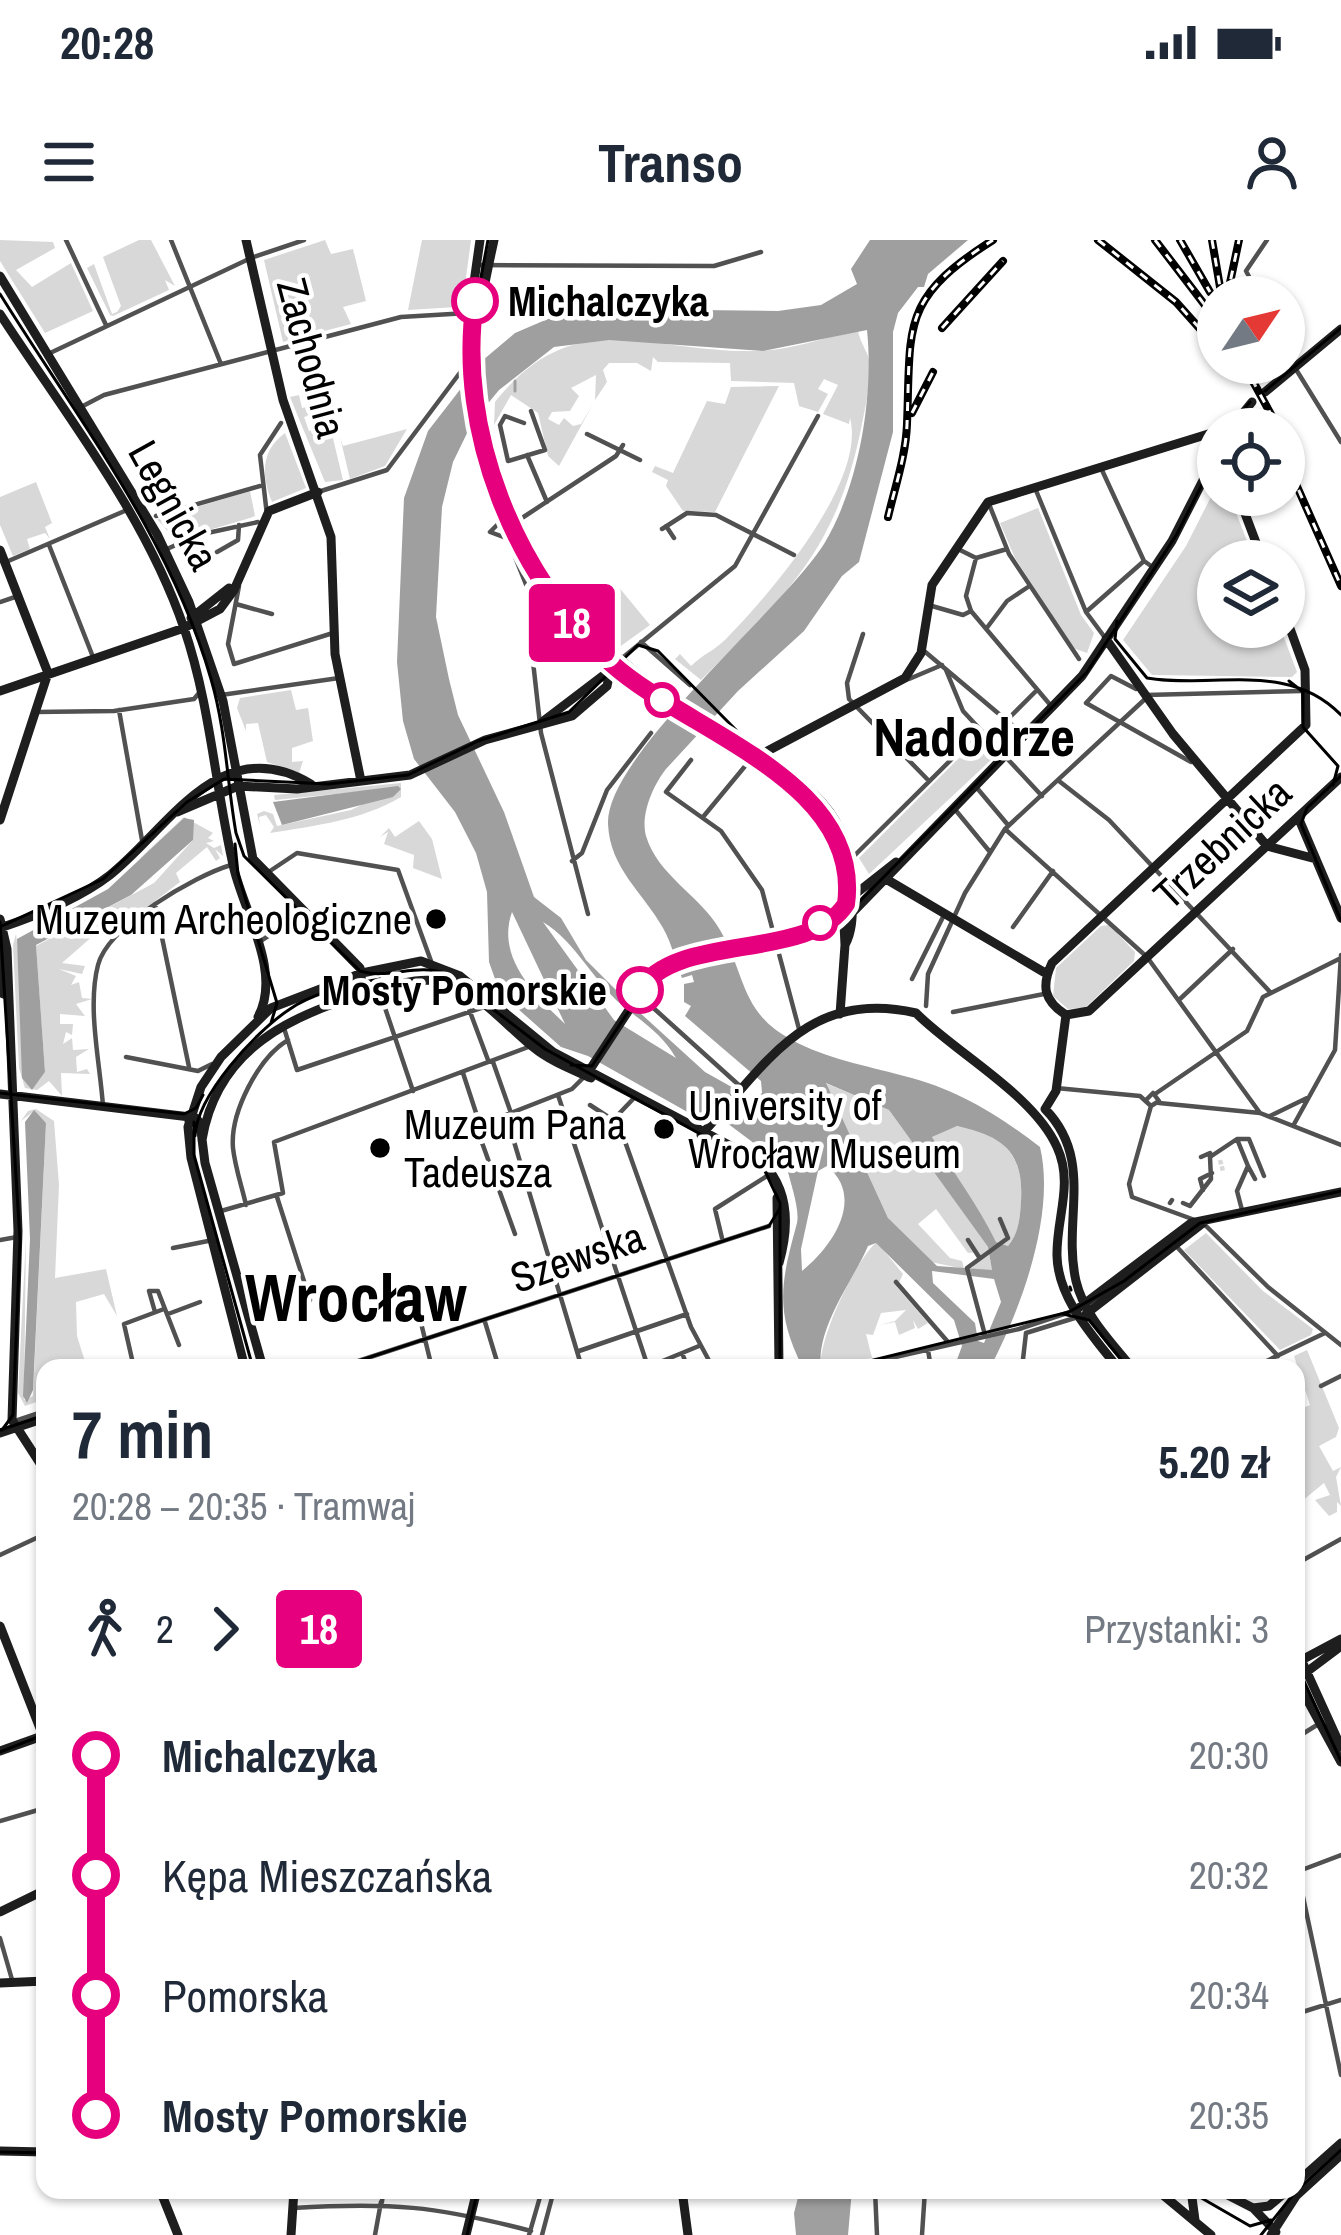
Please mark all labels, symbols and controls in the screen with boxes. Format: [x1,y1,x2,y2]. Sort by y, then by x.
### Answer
text: 20:28 [60,12,154,73]
text: Transo [598,126,743,199]
icon: menu [36,129,102,195]
icon: person [1239,129,1305,195]
street label: Zachodnia [264,272,360,444]
place label: Michalczyka [508,273,709,329]
north arrow [1197,276,1305,384]
map controls [1197,276,1305,648]
marker: Michalczyka [453,279,497,323]
button: locate [1197,408,1305,516]
street label: Legnicka [116,430,232,580]
button: layers [1197,540,1305,648]
line badge: 18 [518,584,626,662]
text: 18 [553,595,591,651]
unlabelled marker [646,684,678,716]
district label: Nadodrze [873,700,1075,773]
street label: Trzebnicka [1141,765,1303,921]
place label: Muzeum Archeologiczne [35,891,412,947]
marker: Muzeum Archeologiczne [423,906,449,932]
unlabelled marker [804,907,836,939]
place label: Mosty Pomorskie [322,962,607,1018]
marker: Mosty Pomorskie [618,968,662,1012]
place label: University of Wrocław Museum [688,1077,961,1181]
place label: Muzeum Pana Tadeusza [404,1096,626,1200]
marker: University of Wrocław Museum [651,1116,677,1142]
marker: Muzeum Pana Tadeusza [367,1135,393,1161]
street label: Szewska [503,1208,651,1306]
district label: Wrocław [245,1253,468,1342]
text: 7 min [72,1390,213,1479]
text: 5.20 zł [1158,1431,1269,1492]
text: 20:28 – 20:35 · Tramwaj [72,1480,415,1532]
icon: walk [72,1596,138,1662]
icon: forward [192,1596,258,1662]
text: 18 [300,1601,338,1657]
text: 2 [156,1603,174,1655]
text: Przystanki: 3 [1084,1603,1269,1655]
text: Michalczyka [162,1725,377,1786]
text: 20:30 [1189,1729,1269,1781]
text: Kępa Mieszczańska [162,1845,492,1906]
text: 20:32 [1189,1849,1269,1901]
text: Pomorska [162,1965,328,2026]
text: 20:34 [1189,1969,1269,2021]
text: Mosty Pomorskie [162,2085,468,2146]
text: 20:35 [1189,2089,1269,2141]

